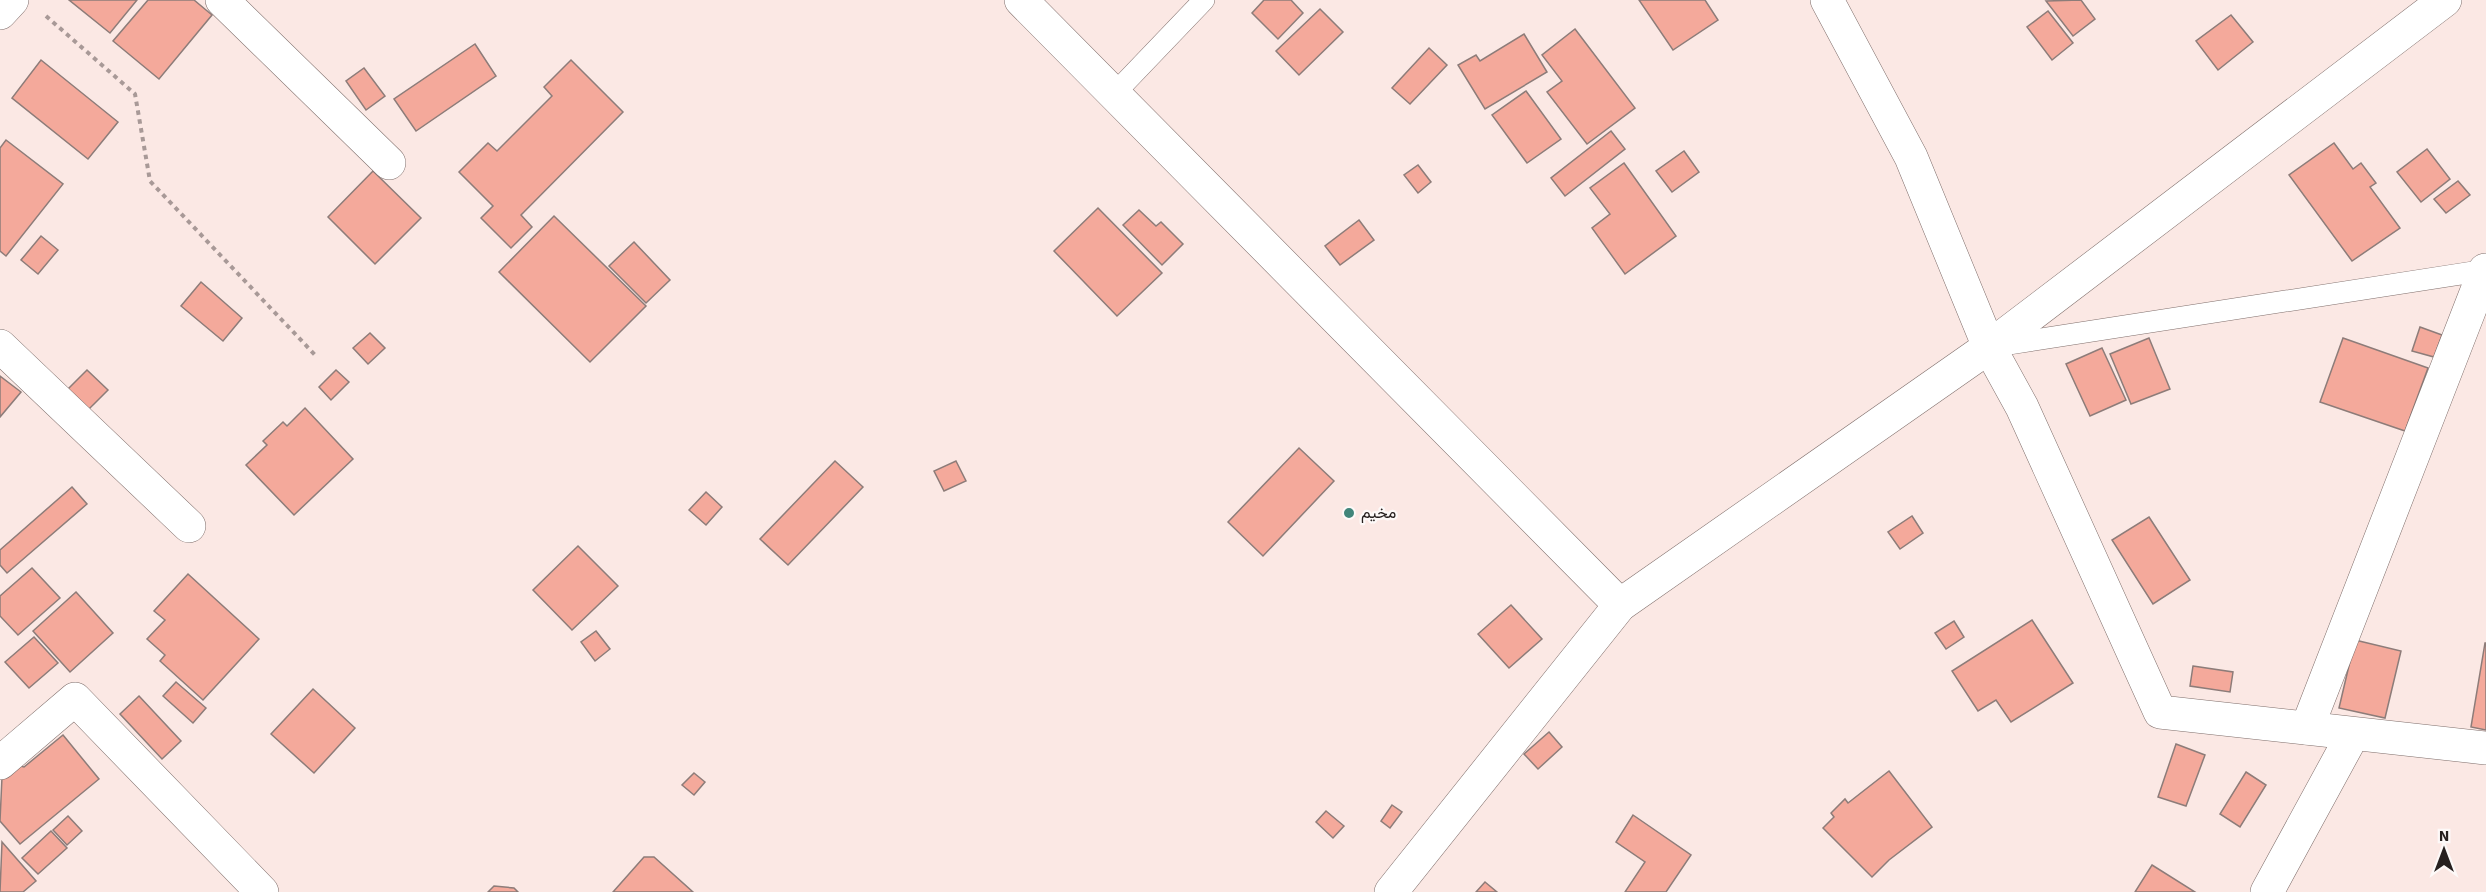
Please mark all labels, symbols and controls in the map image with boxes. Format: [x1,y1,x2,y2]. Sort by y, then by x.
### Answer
place label: مخيم [1361,502,1396,524]
marker: مخيم [1342,506,1356,520]
north arrow [2414,820,2474,880]
text: N [2439,825,2449,847]

